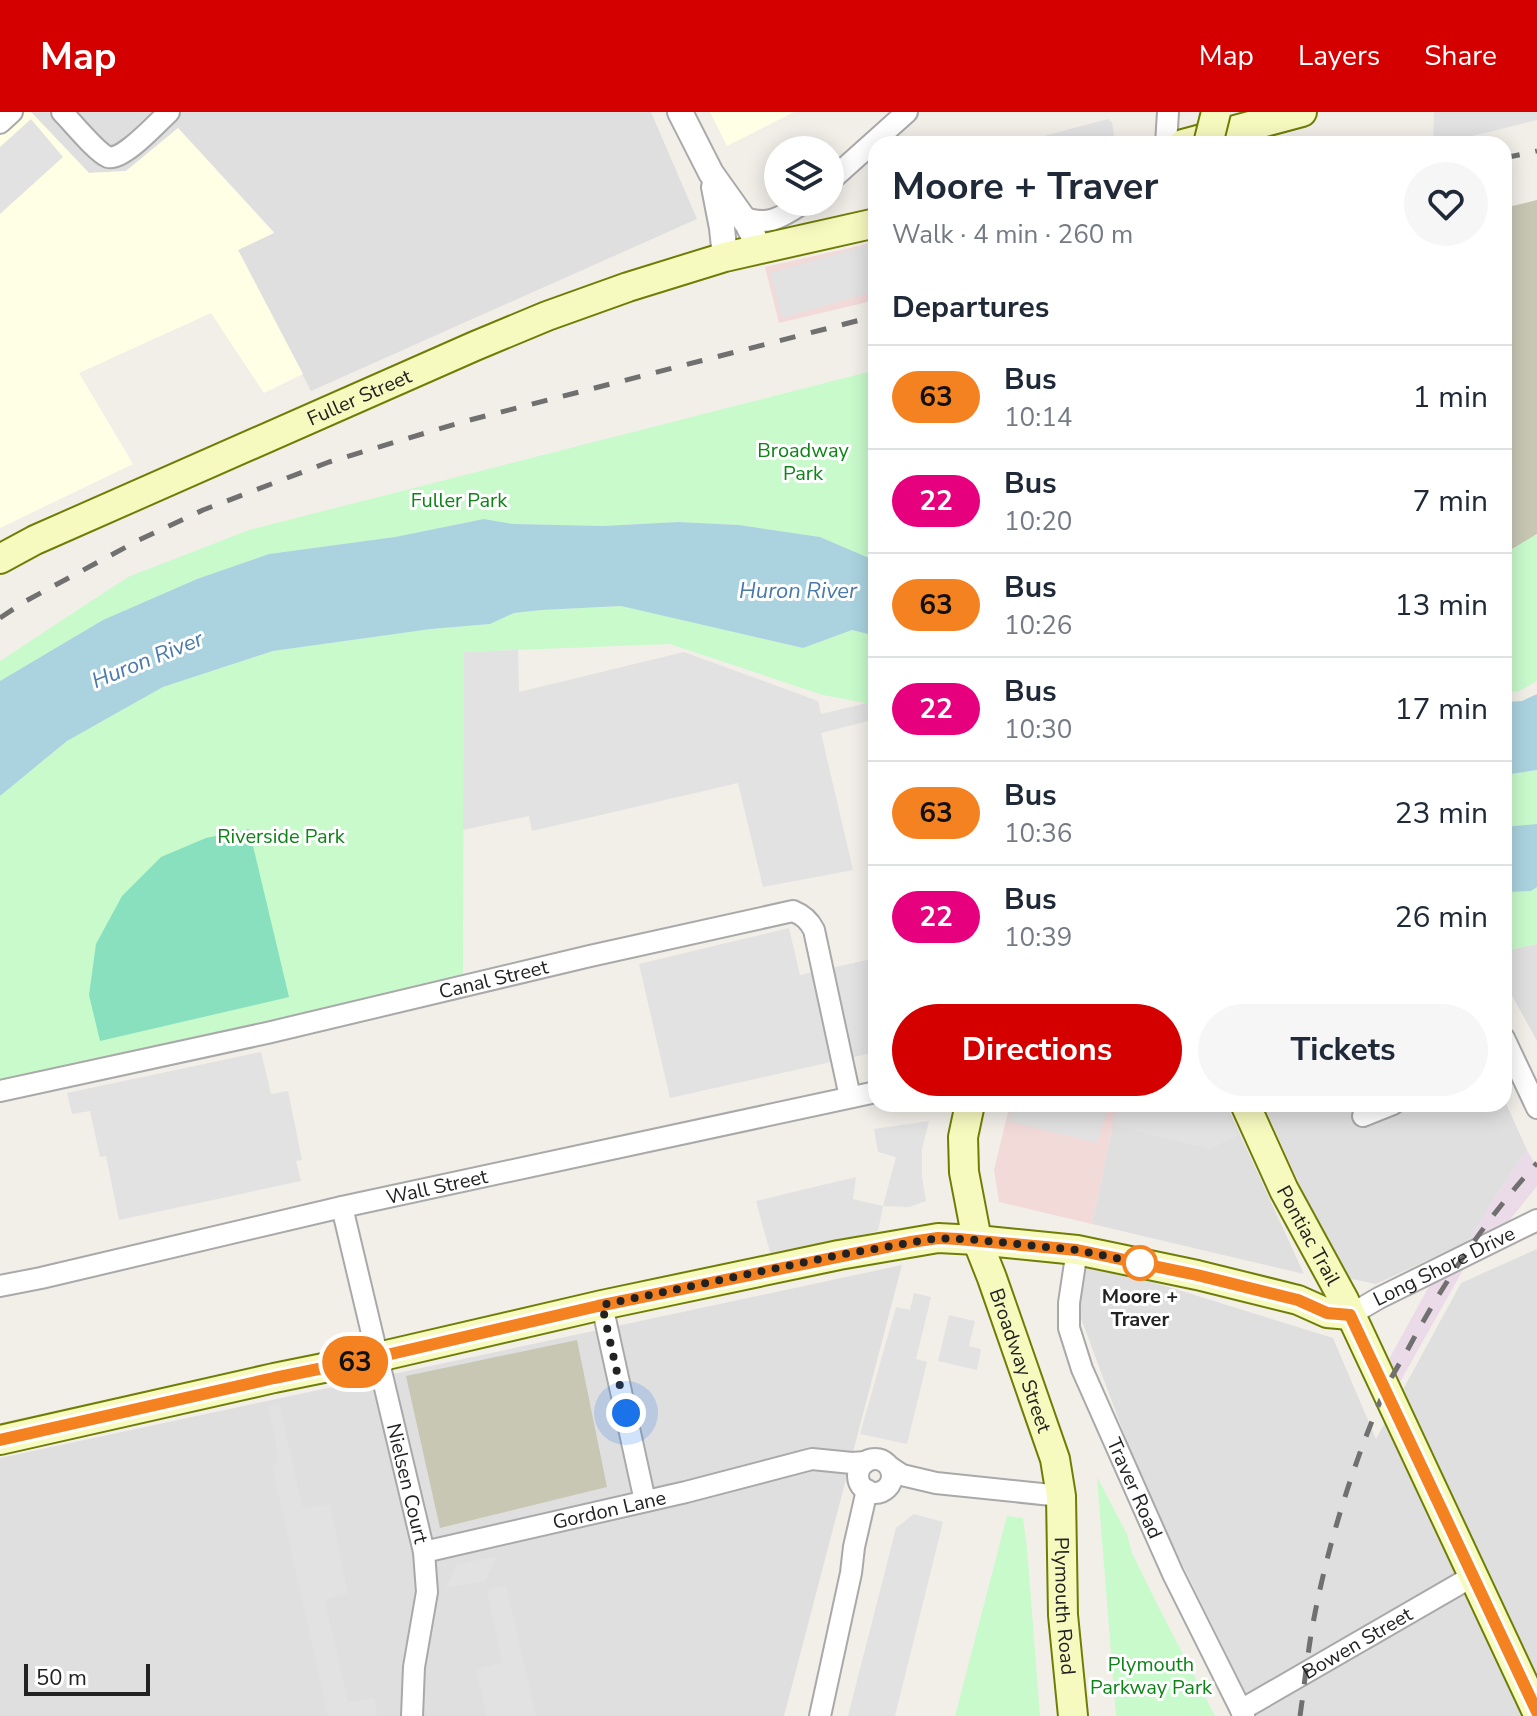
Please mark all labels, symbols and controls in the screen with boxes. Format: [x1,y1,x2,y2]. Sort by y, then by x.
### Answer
text: Map [40,31,117,82]
text: Map [1199,37,1254,75]
text: Layers [1298,37,1380,75]
text: Share [1424,37,1497,75]
map controls [764,136,844,216]
button: layers [764,136,844,216]
text: Moore + Traver [892,161,1158,212]
button: heart [1404,162,1488,246]
text: Walk · 4 min · 260 m [892,217,1133,252]
text: Departures [892,287,1049,328]
text: Bus [1004,359,1057,400]
street label: Fuller Street [303,362,417,432]
text: 1 min [1413,377,1488,418]
text: 63 [919,378,953,416]
text: 10:14 [1004,400,1072,435]
park label: Broadway Park [757,437,849,487]
text: Bus [1004,463,1057,504]
text: 7 min [1413,481,1488,522]
text: 22 [919,482,953,520]
park label: Fuller Park [411,487,508,514]
text: 10:20 [1004,504,1072,539]
text: Bus [1004,567,1057,608]
water label: Huron River [739,576,858,606]
text: 13 min [1395,585,1488,626]
text: 63 [919,586,953,624]
text: 10:26 [1004,608,1072,643]
water label: Huron River [87,624,209,696]
text: Bus [1004,671,1057,712]
text: 17 min [1395,689,1488,730]
text: 22 [919,690,953,728]
text: 10:30 [1004,712,1072,747]
text: Bus [1004,775,1057,816]
text: 23 min [1395,793,1488,834]
text: 63 [919,794,953,832]
text: 10:36 [1004,816,1072,851]
park label: Riverside Park [217,823,346,850]
text: Bus [1004,879,1057,920]
text: 26 min [1395,897,1488,938]
text: 22 [919,898,953,936]
text: 10:39 [1004,920,1072,955]
street label: Canal Street [436,953,552,1006]
button: Directions [892,1004,1182,1096]
button: Tickets [1198,1004,1488,1096]
street label: Wall Street [384,1163,491,1211]
street label: Pontiac Trail [1270,1181,1347,1290]
street label: Long Shore Drive [1369,1220,1520,1313]
marker: Moore + Traver [1123,1246,1157,1280]
place label: Moore + Traver [1102,1283,1178,1333]
street label: Broadway Street [983,1285,1058,1437]
line badge: 63 [319,1336,391,1388]
text: 63 [338,1343,372,1381]
your location [606,1393,646,1433]
street label: Nielsen Court [380,1421,435,1547]
street label: Traver Road [1100,1434,1169,1543]
street label: Gordon Lane [550,1484,669,1536]
street label: Plymouth Road [1048,1537,1082,1676]
street label: Bowen Street [1297,1600,1418,1686]
park label: Plymouth Parkway Park [1090,1651,1213,1701]
scale bar [24,1660,150,1696]
text: 50 m [36,1663,87,1693]

